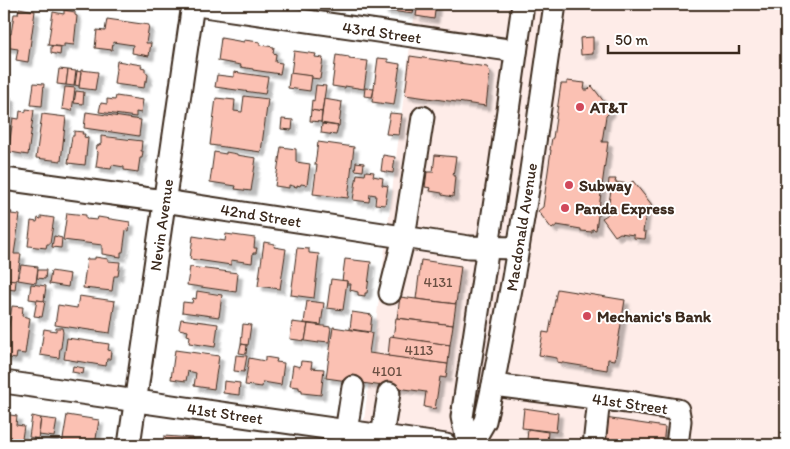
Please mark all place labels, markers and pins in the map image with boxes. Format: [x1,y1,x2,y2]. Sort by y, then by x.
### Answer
place label: AT&T [589,98,629,117]
marker: AT&T [574,101,586,113]
place label: Subway [579,176,632,196]
marker: Subway [563,179,575,191]
place label: Panda Express [575,199,674,219]
marker: Panda Express [559,202,571,214]
place label: Mechanic's Bank [597,307,712,326]
marker: Mechanic's Bank [581,310,593,322]

